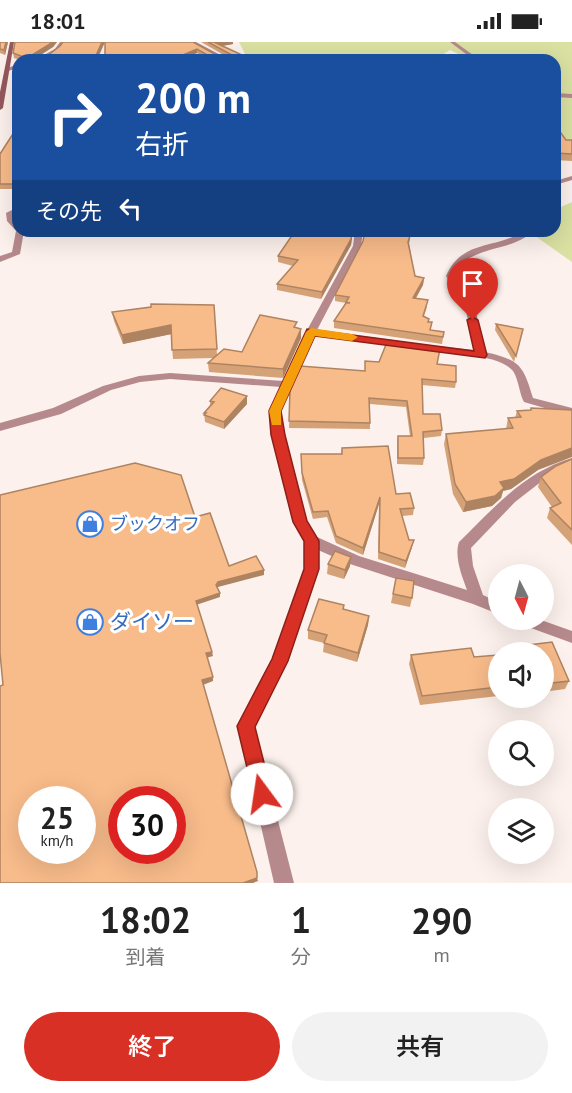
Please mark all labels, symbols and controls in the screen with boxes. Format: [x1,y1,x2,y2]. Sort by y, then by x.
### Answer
text: 18:01 [30,7,86,35]
text: 200 m [135,70,251,125]
icon: right [36,78,114,156]
text: 右折 [135,127,189,161]
icon: left [114,192,147,225]
text: その先 [36,197,102,225]
pin [447,258,498,320]
icon: arrive [456,267,489,300]
shop icon: ブックオフ [75,509,105,539]
place label: ブックオフ [110,512,200,535]
north arrow [488,564,554,630]
map controls [488,564,554,864]
shop icon: ダイソー [75,607,105,637]
place label: ダイソー [110,608,194,635]
button: sound [488,642,554,708]
button: search [488,720,554,786]
position arrow [230,762,294,826]
speed limit sign: 30 [108,786,186,864]
text: 25 [40,798,74,837]
button: layers [488,798,554,864]
text: km/h [41,831,73,850]
text: 18:02 [100,896,191,943]
text: 1 [291,896,311,943]
text: 290 [411,897,472,944]
text: m [433,942,450,968]
text: 到着 [125,944,165,970]
text: 分 [291,944,311,970]
button: 終了 [24,1012,280,1081]
button: 共有 [292,1012,548,1081]

